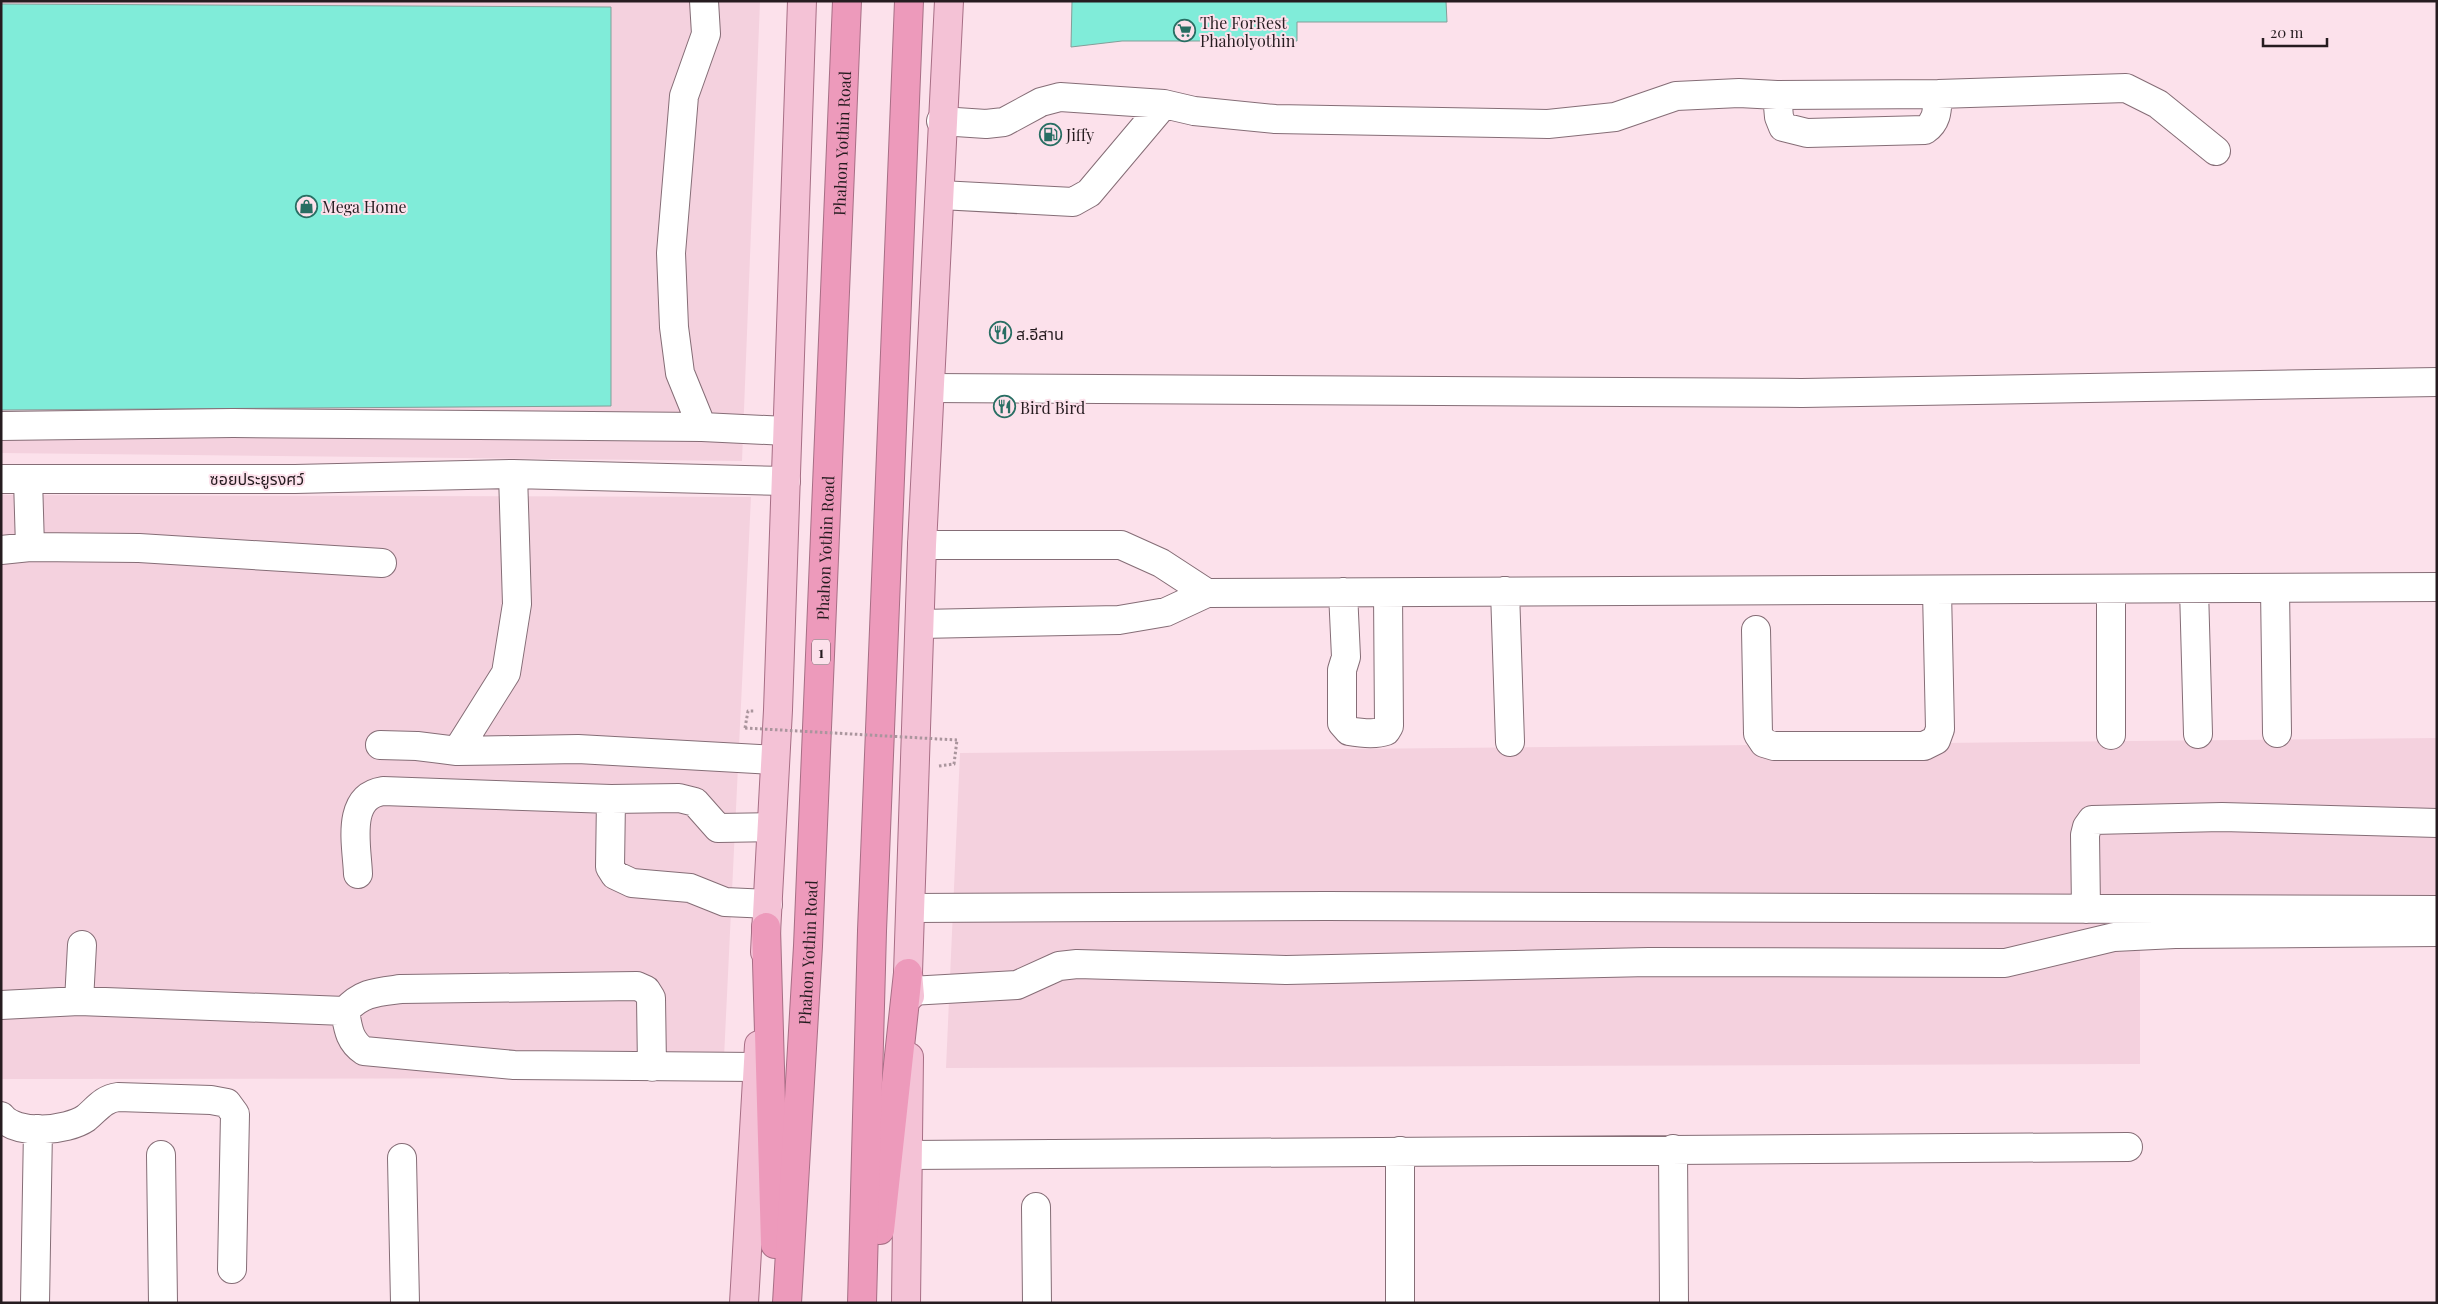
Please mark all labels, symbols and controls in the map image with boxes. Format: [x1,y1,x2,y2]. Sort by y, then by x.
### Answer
place label: The ForRest Phaholyothin [1200,12,1296,51]
scale bar [2263,15,2327,47]
supermarket icon: The ForRest Phaholyothin [1172,19,1196,43]
text: 20 m [2270,22,2304,42]
street label: Phahon Yothin Road [828,71,855,216]
fuel station icon: Jiffy [1038,122,1062,146]
place label: Jiffy [1065,124,1094,145]
shop icon: Mega Home [294,194,318,218]
place label: Mega Home [322,196,407,217]
restaurant icon: ส.อีสาน [988,321,1012,345]
place label: ส.อีสาน [1016,323,1064,344]
restaurant icon: Bird Bird [992,395,1016,419]
place label: Bird Bird [1020,397,1085,418]
street label: ซอยประยูรงศว์ [210,468,304,489]
street label: Phahon Yothin Road [811,475,838,621]
road number: 1 [812,640,830,664]
street label: Phahon Yothin Road [793,880,821,1025]

